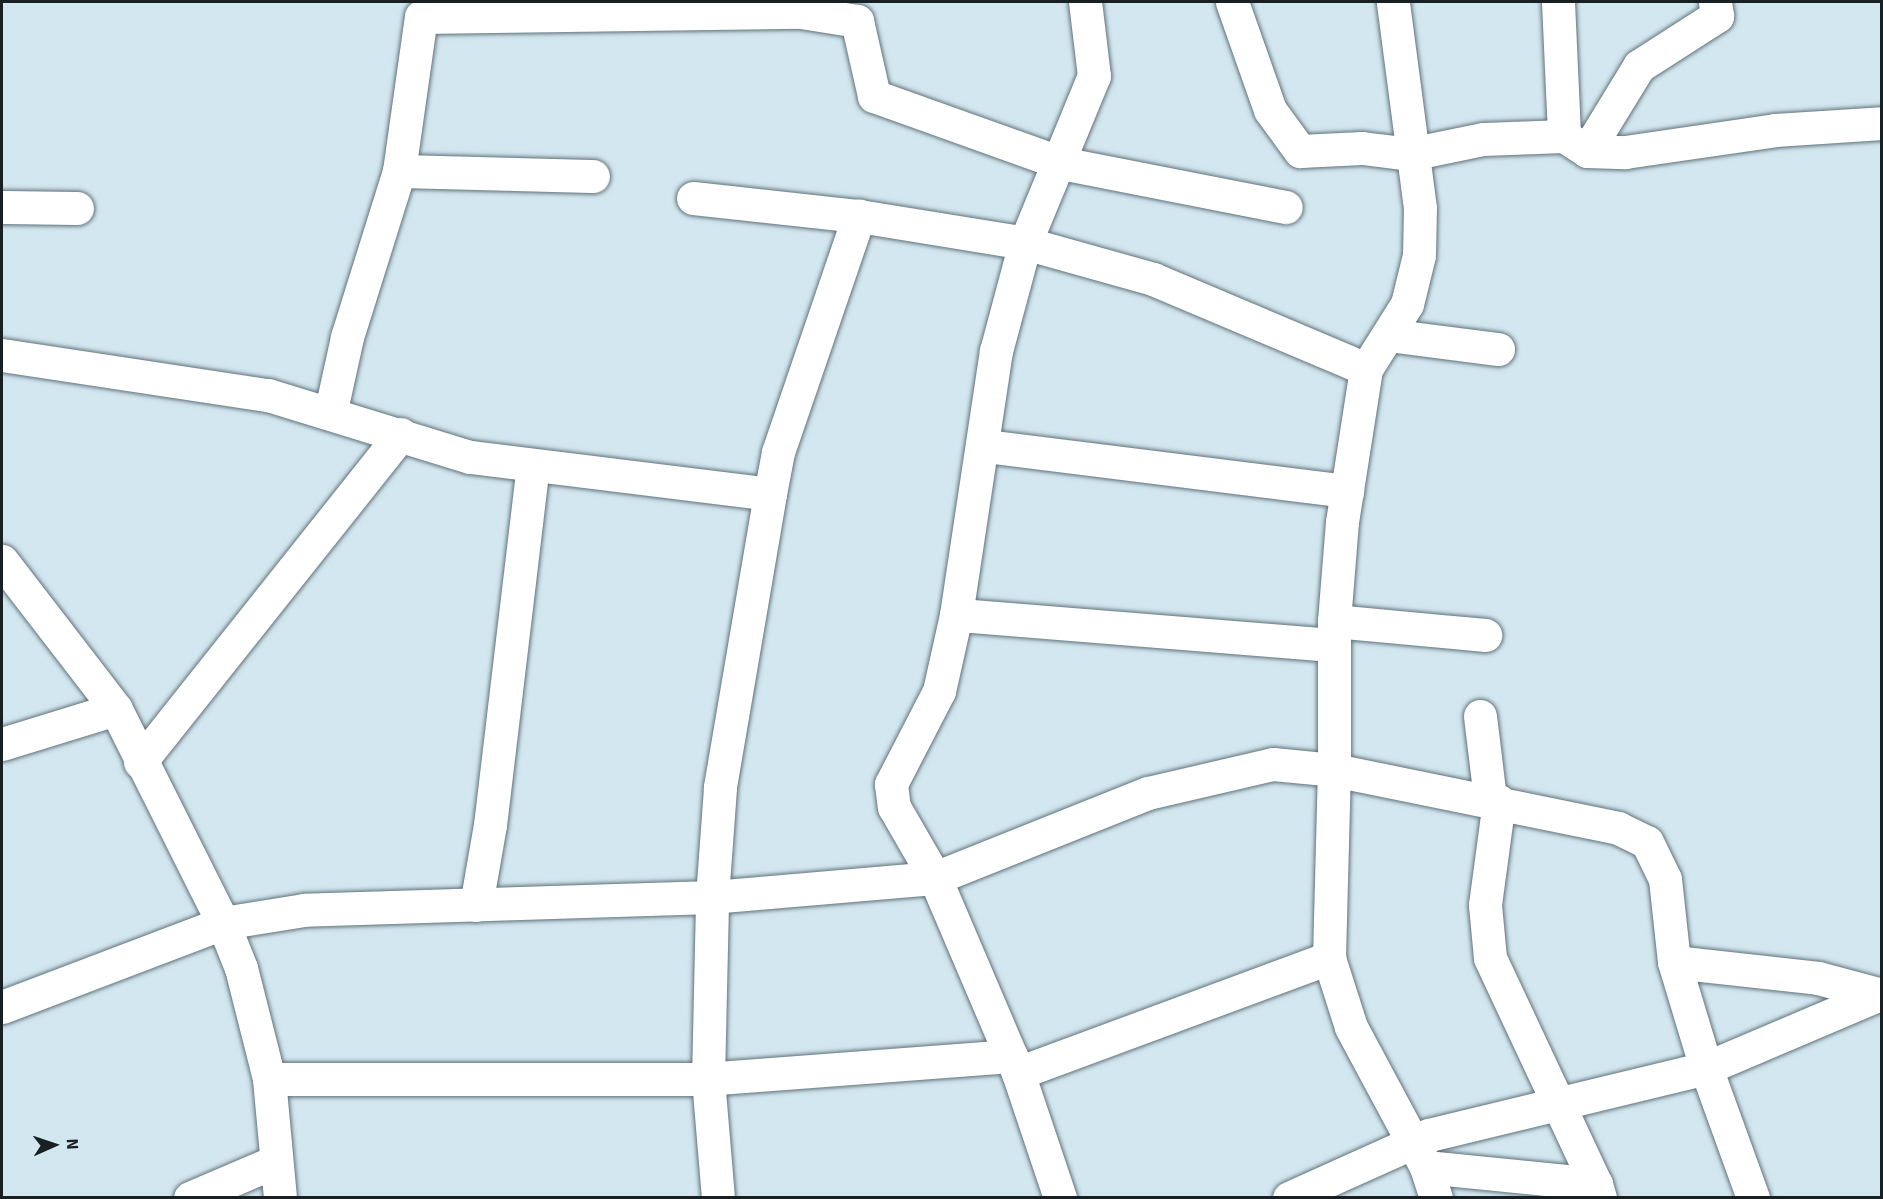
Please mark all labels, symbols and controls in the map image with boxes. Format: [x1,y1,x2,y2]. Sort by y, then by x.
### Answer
north arrow [24,1115,84,1175]
text: N [62,1138,82,1150]

